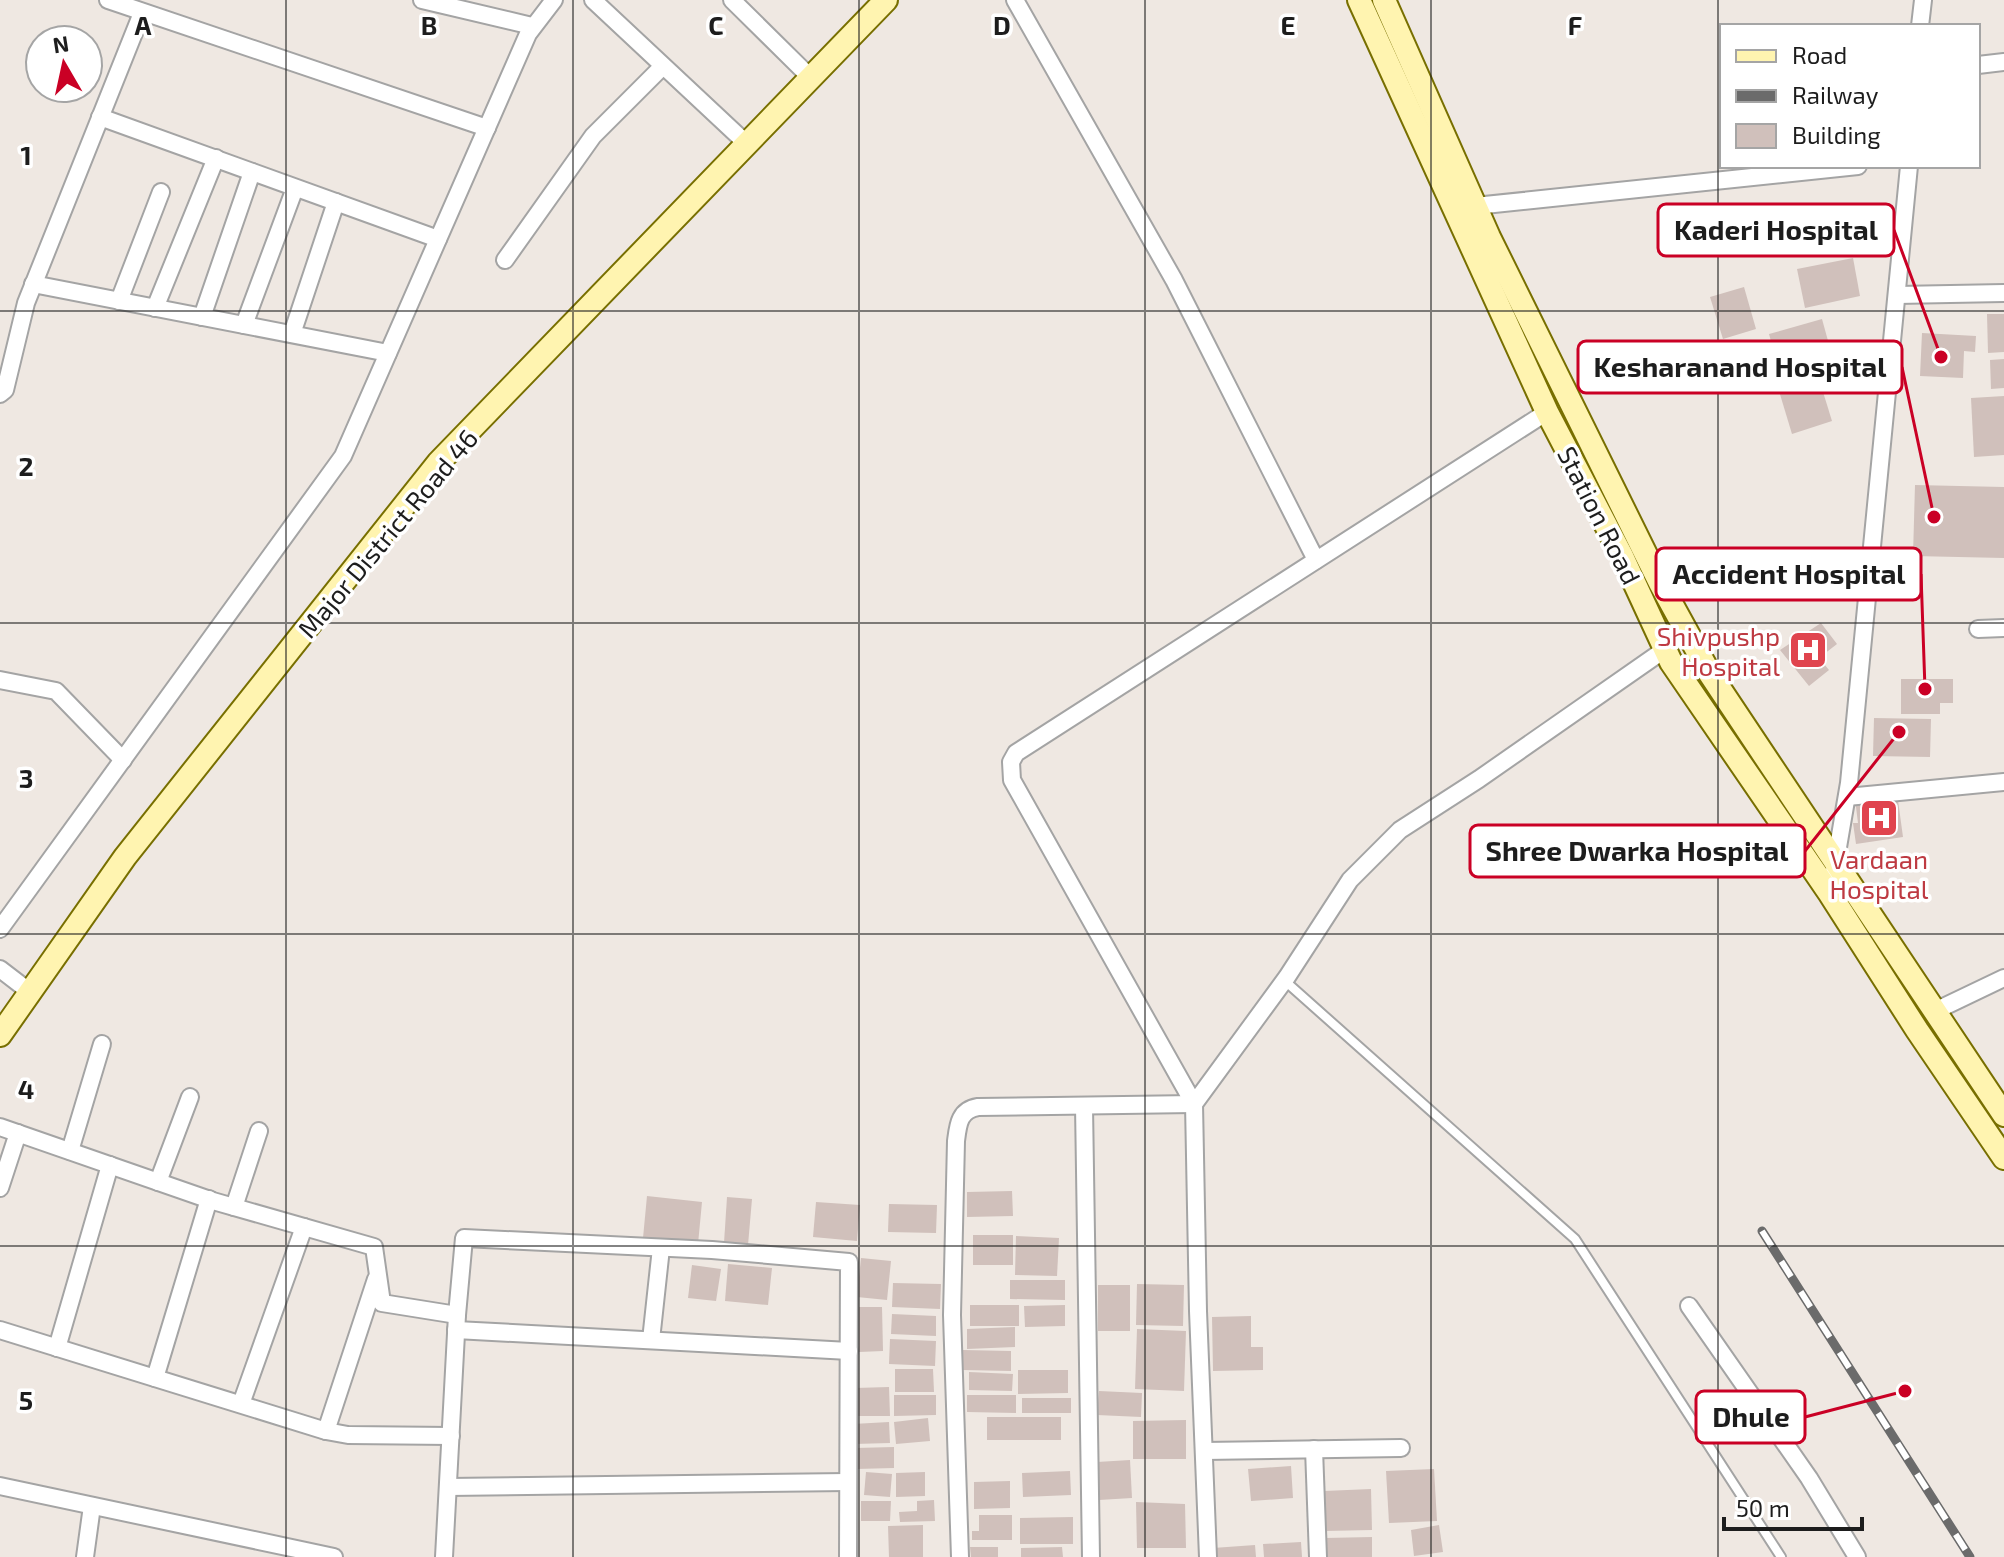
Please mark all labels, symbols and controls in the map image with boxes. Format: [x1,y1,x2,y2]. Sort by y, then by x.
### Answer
text: A [135,9,152,40]
text: B [421,9,437,40]
text: C [708,9,724,40]
text: D [993,9,1011,40]
text: E [1280,9,1296,40]
text: F [1568,9,1582,40]
north arrow [24,24,104,104]
legend [1720,24,1980,168]
text: N [51,29,71,57]
text: Road [1792,40,1847,69]
text: Railway [1792,80,1879,109]
text: Building [1792,120,1881,149]
text: 1 [20,139,32,170]
callout: Kaderi Hospital [1658,204,1894,256]
text: Kaderi Hospital [1674,212,1879,246]
callout: Kesharanand Hospital [1578,341,1902,393]
text: Kesharanand Hospital [1594,349,1887,383]
street label: Major District Road 46 [291,422,483,644]
street label: Station Road [1552,441,1648,589]
text: 2 [18,450,34,481]
callout: Accident Hospital [1656,548,1921,600]
text: Accident Hospital [1672,556,1906,590]
place label: Shivpushp Hospital [1657,620,1780,681]
hospital icon: Shivpushp Hospital [1787,629,1829,671]
text: 3 [19,762,33,793]
hospital icon: Vardaan Hospital [1858,797,1900,839]
callout: Shree Dwarka Hospital [1470,825,1805,877]
text: Shree Dwarka Hospital [1486,833,1789,867]
place label: Vardaan Hospital [1830,843,1929,904]
text: 4 [18,1073,34,1104]
text: 5 [19,1384,33,1415]
callout: Dhule [1696,1391,1805,1443]
text: Dhule [1712,1399,1790,1433]
scale bar [1724,1481,1862,1531]
text: 50 m [1736,1493,1790,1522]

